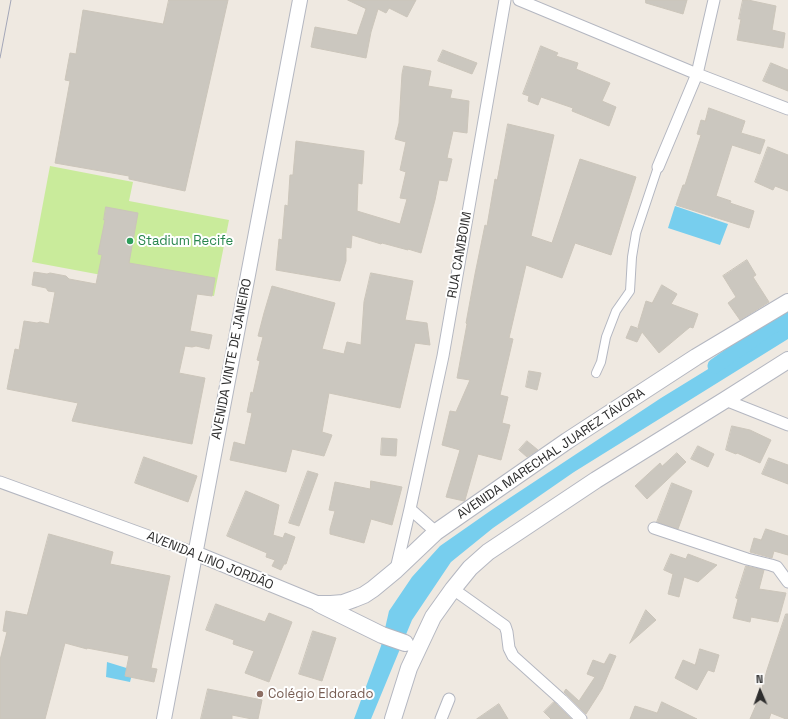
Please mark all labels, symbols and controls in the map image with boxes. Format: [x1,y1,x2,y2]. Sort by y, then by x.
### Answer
street label: RUA CAMBOIM [445,211,475,299]
place label: Stadium Recife [138,233,233,249]
marker: Stadium Recife [125,236,135,246]
street label: AVENIDA VINTE DE JANEIRO [209,277,255,441]
street label: AVENIDA MARECHAL JUAREZ TÁVORA [454,385,648,523]
street label: AVENIDA LINO JORDÃO [144,528,276,594]
north arrow [740,671,780,711]
text: N [756,672,764,686]
place label: Colégio Eldorado [268,686,373,702]
marker: Colégio Eldorado [255,689,265,699]

